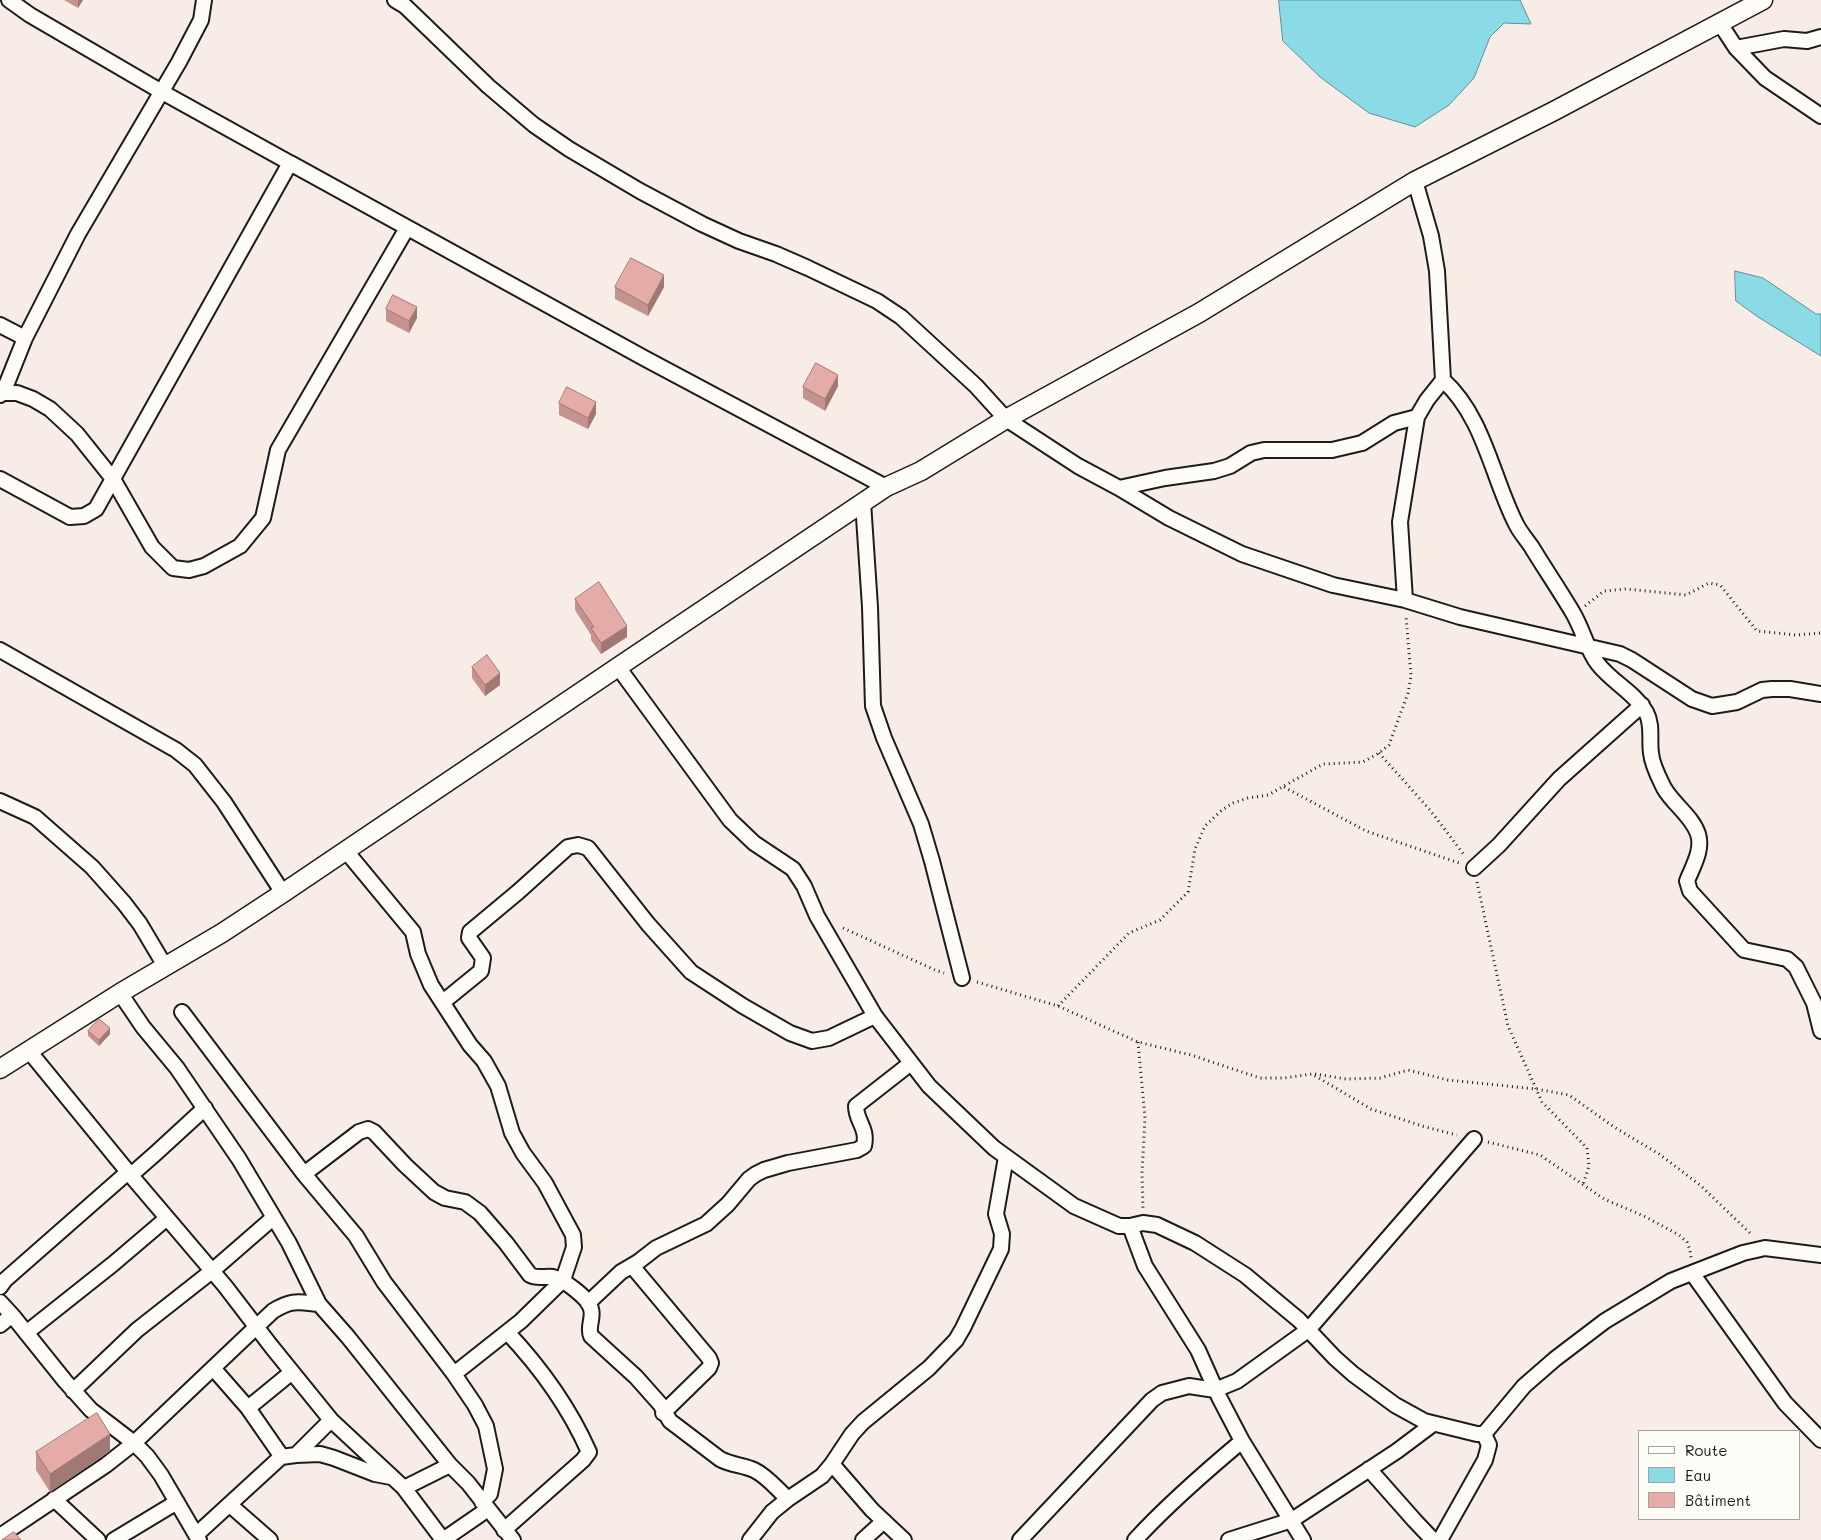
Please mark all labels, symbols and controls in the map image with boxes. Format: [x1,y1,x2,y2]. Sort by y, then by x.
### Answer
legend [1638,1430,1801,1520]
text: Route [1685,1440,1728,1460]
text: Eau [1685,1465,1711,1485]
text: Bâtiment [1685,1490,1751,1510]

